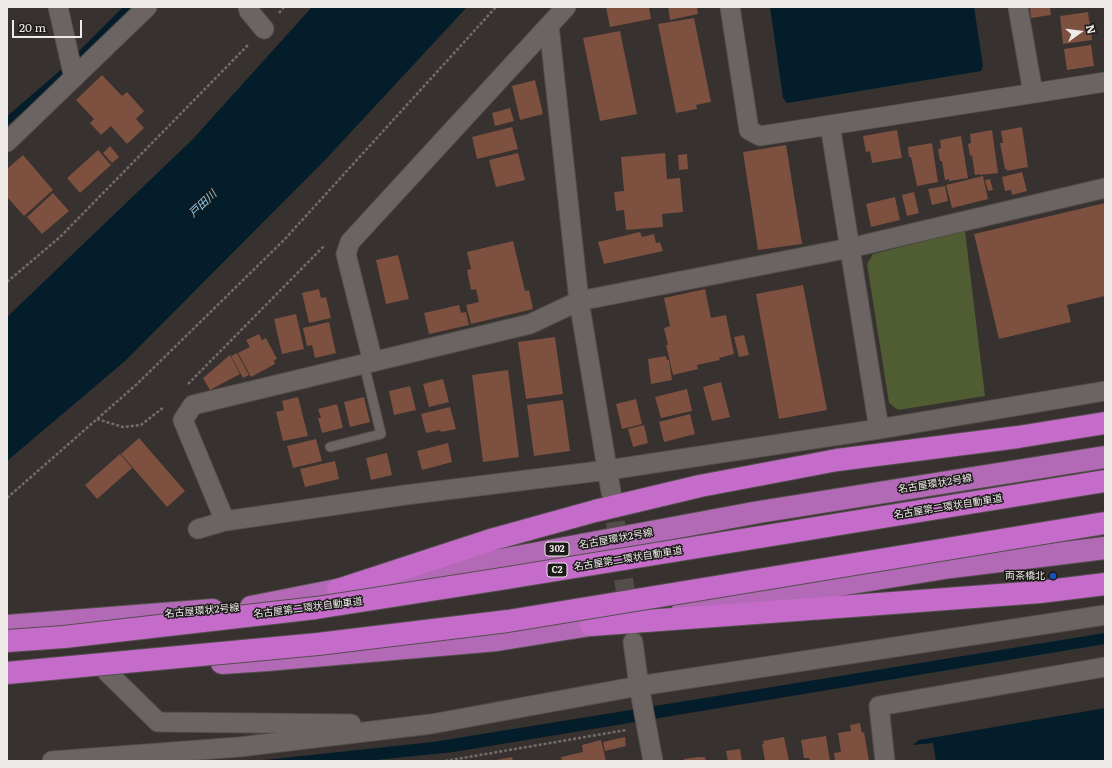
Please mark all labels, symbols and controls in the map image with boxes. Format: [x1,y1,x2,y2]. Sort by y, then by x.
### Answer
scale bar [14,12,84,38]
north arrow [1060,12,1100,52]
text: 20 m [19,18,46,36]
text: N [1083,23,1101,36]
water label: 戸田川 [187,188,219,220]
street label: 名古屋環状2号線 [897,472,973,496]
street label: 名古屋第二環状自動車道 [893,492,1003,522]
street label: 名古屋環状2号線 [578,527,654,551]
road number: 302 [545,542,569,556]
street label: 名古屋第二環状自動車道 [573,544,683,574]
road number: C2 [547,563,567,577]
place label: 両茶橋北 [1005,570,1045,582]
marker: 両茶橋北 [1048,571,1058,581]
street label: 名古屋第二環状自動車道 [253,595,363,621]
street label: 名古屋環状2号線 [164,602,240,620]

